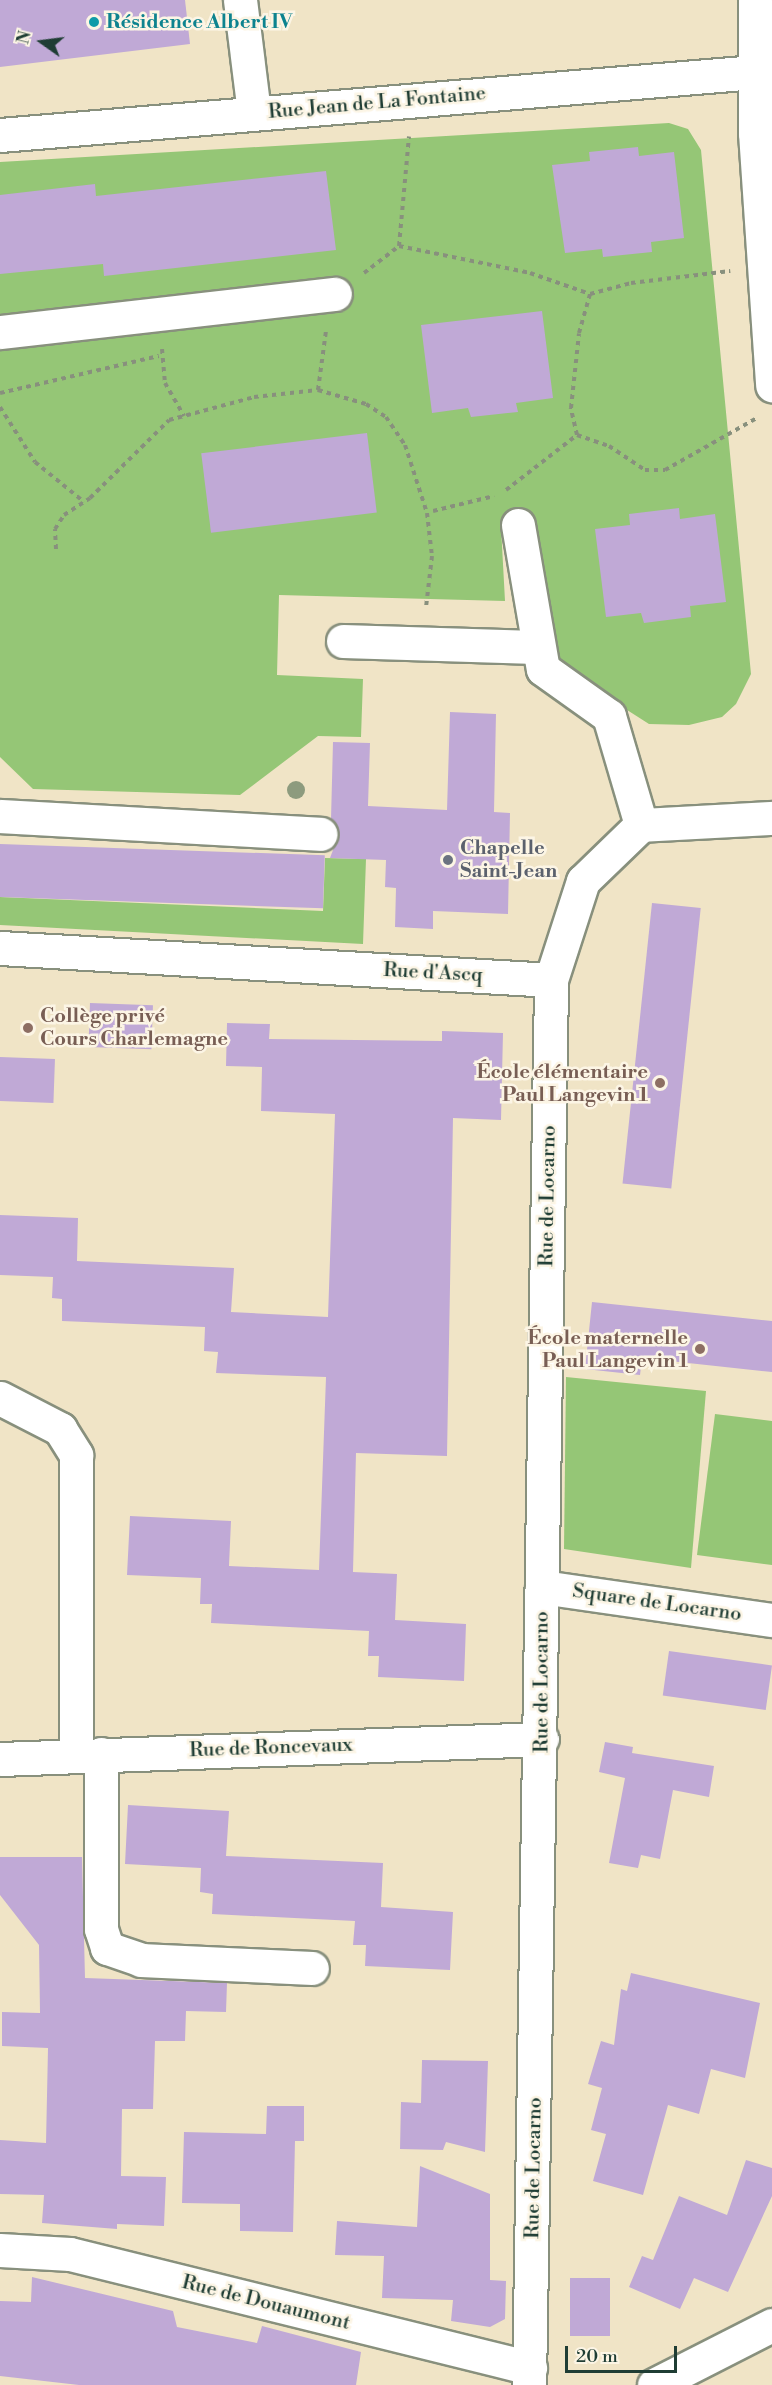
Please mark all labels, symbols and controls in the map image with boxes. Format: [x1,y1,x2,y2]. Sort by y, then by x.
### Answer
place label: Résidence Albert IV [106,10,292,34]
north arrow [12,12,72,72]
marker: Résidence Albert IV [87,15,101,29]
text: N [13,29,36,46]
street label: Rue Jean de La Fontaine [267,82,487,124]
place label: Chapelle Saint-Jean [460,837,557,884]
marker: Chapelle Saint-Jean [441,853,455,867]
street label: Rue d'Ascq [383,958,483,988]
place label: Collège privé Cours Charlemagne [40,1005,228,1052]
marker: Collège privé Cours Charlemagne [21,1021,35,1035]
place label: École élémentaire Paul Langevin 1 [477,1060,648,1107]
marker: École élémentaire Paul Langevin 1 [653,1076,667,1090]
street label: Rue de Locarno [535,1125,561,1267]
place label: École maternelle Paul Langevin 1 [528,1326,688,1373]
marker: École maternelle Paul Langevin 1 [693,1342,707,1356]
street label: Square de Locarno [571,1579,743,1627]
street label: Rue de Locarno [530,1611,554,1753]
street label: Rue de Roncevaux [189,1733,353,1763]
street label: Rue de Locarno [521,2097,547,2239]
street label: Rue de Douaumont [179,2270,353,2336]
scale bar [568,2334,680,2372]
text: 20 m [576,2345,618,2368]

